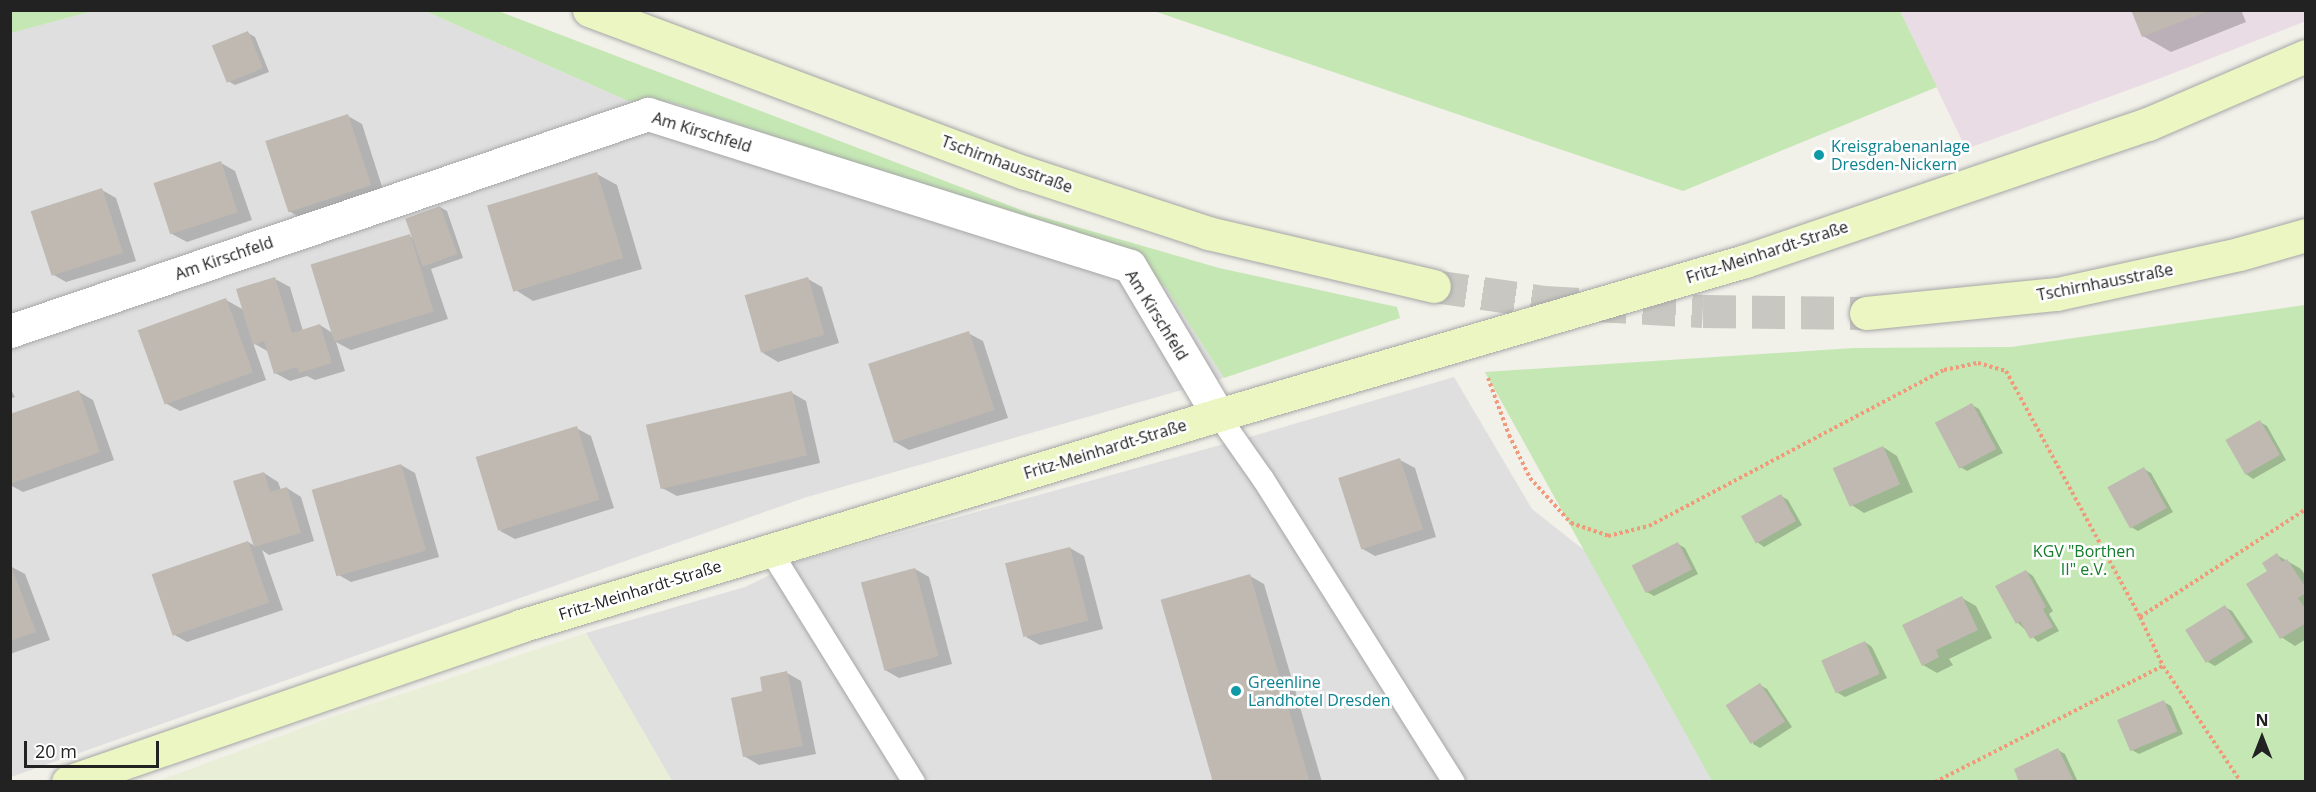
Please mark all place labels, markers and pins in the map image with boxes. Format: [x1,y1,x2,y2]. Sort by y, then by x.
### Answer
place label: Kreisgrabenanlage Dresden-Nickern [1831,136,1970,174]
marker: Kreisgrabenanlage Dresden-Nickern [1812,148,1826,162]
place label: Greenline Landhotel Dresden [1248,672,1391,710]
marker: Greenline Landhotel Dresden [1229,684,1243,698]

